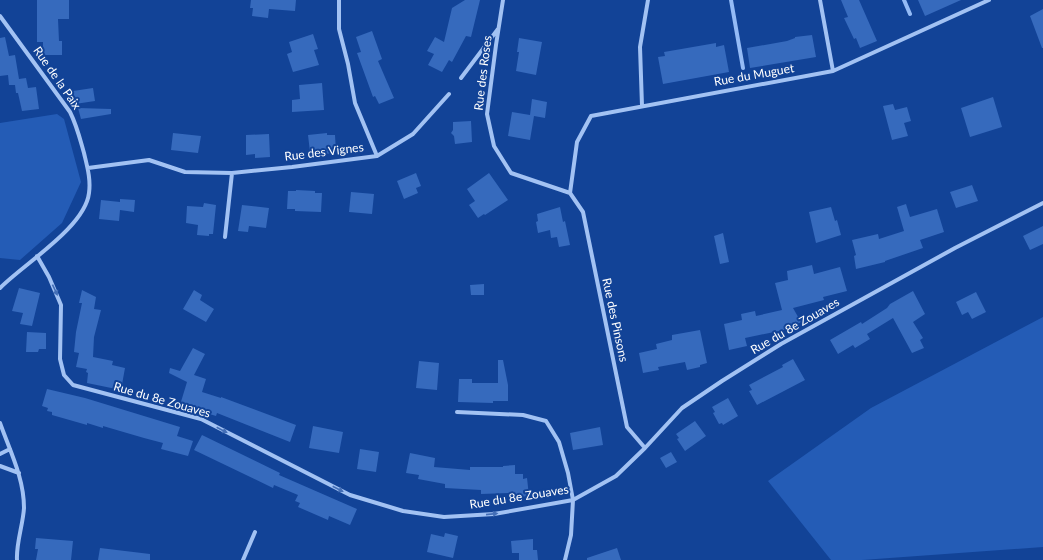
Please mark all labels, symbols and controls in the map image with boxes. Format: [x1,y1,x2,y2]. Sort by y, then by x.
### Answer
street label: Rue des Roses [470,35,495,111]
street label: Rue de la Paix [30,43,85,112]
street label: Rue du Muguet [713,60,796,89]
street label: Rue des Vignes [283,139,364,164]
street label: Rue des Pinsons [599,277,632,363]
one-way arrow [52,285,58,297]
street label: Rue du 8e Zouaves [748,294,842,357]
street label: Rue du 8e Zouaves [112,379,212,421]
one-way arrow [216,427,228,433]
street label: Rue du 8e Zouaves [468,481,570,512]
one-way arrow [332,486,344,492]
one-way arrow [486,510,498,517]

